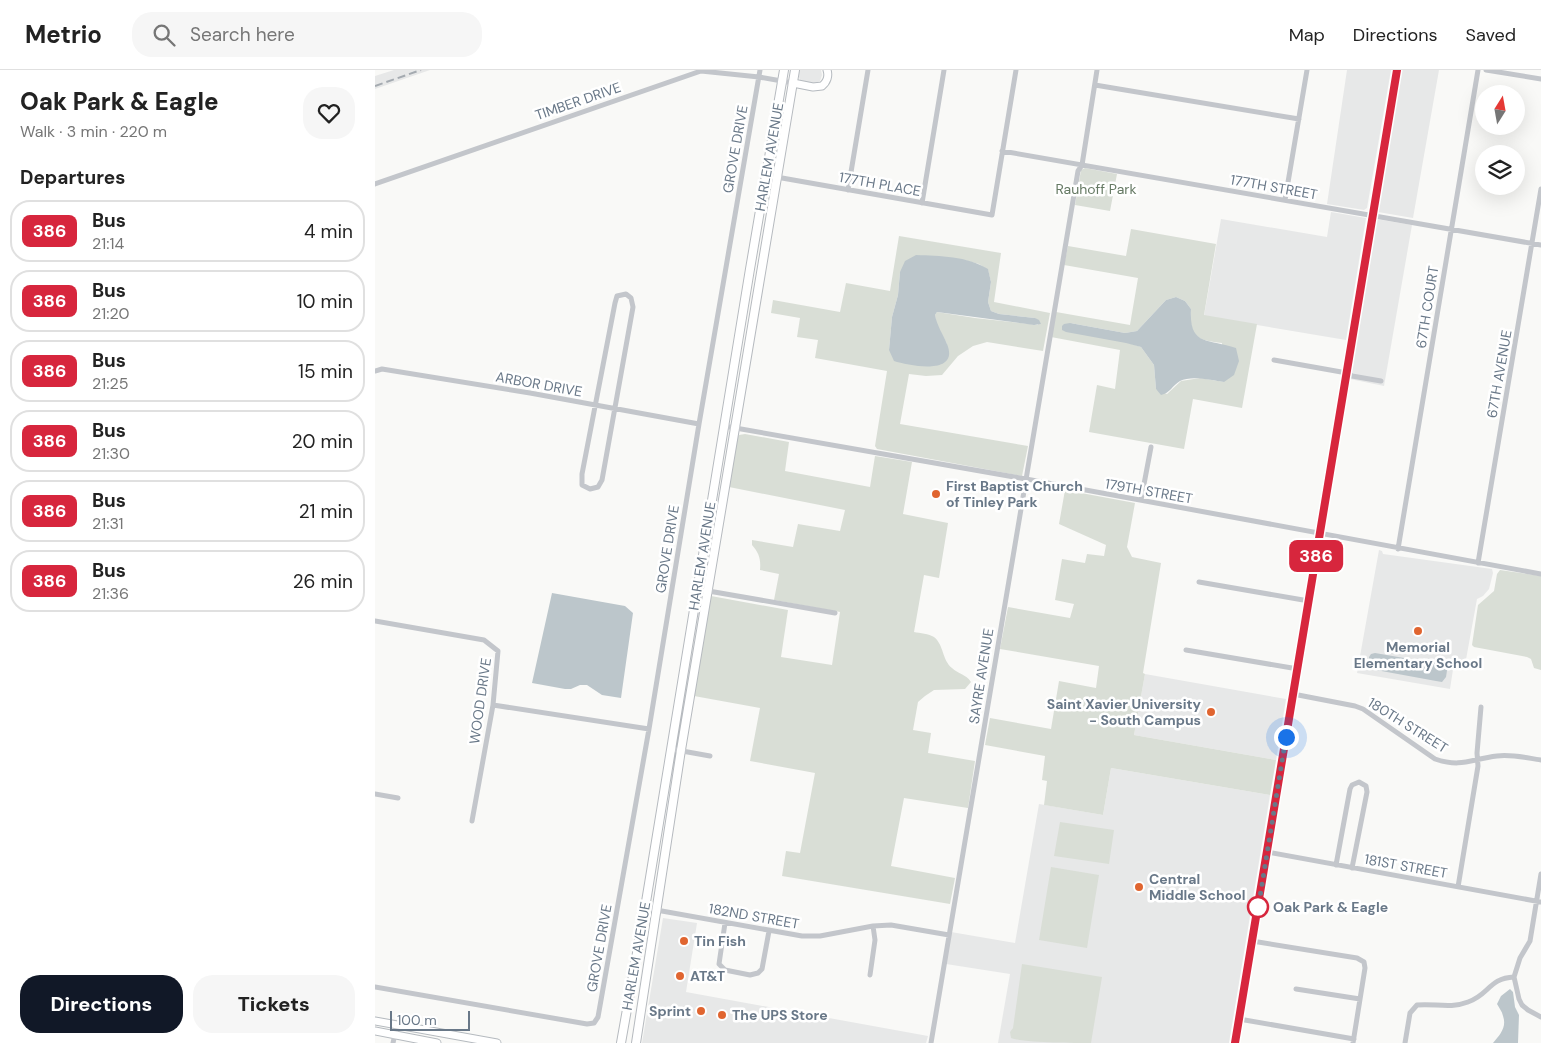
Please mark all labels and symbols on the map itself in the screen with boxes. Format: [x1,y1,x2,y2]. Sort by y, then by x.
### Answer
street label: TIMBER DRIVE [533,78,623,124]
north arrow [1475,85,1525,135]
street label: HARLEM AVENUE [751,101,787,213]
street label: GROVE DRIVE [718,104,752,194]
street label: 177TH PLACE [838,168,922,200]
street label: 177TH STREET [1229,170,1319,204]
park label: Rauhoff Park [1055,180,1137,198]
street label: 67TH COURT [1412,264,1442,350]
street label: 67TH AVENUE [1482,329,1516,419]
street label: ARBOR DRIVE [494,368,584,400]
street label: 179TH STREET [1104,474,1194,508]
place label: First Baptist Church of Tinley Park [946,477,1083,511]
marker: First Baptist Church of Tinley Park [930,488,942,500]
street label: HARLEM AVENUE [685,500,719,612]
street label: GROVE DRIVE [651,504,683,594]
line badge: 386 [1287,540,1345,572]
marker: Memorial Elementary School [1412,625,1424,637]
street label: SAYRE AVENUE [965,627,997,725]
place label: Memorial Elementary School [1354,638,1482,672]
street label: WOOD DRIVE [465,657,495,745]
street label: 180TH STREET [1365,693,1451,757]
place label: Saint Xavier University - South Campus [1047,695,1202,729]
marker: Saint Xavier University - South Campus [1205,706,1217,718]
your location [1274,725,1299,750]
street label: 181ST STREET [1363,850,1449,882]
place label: Central Middle School [1149,870,1245,904]
marker: Central Middle School [1133,881,1145,893]
marker: Oak Park & Eagle [1247,896,1269,918]
place label: Oak Park & Eagle [1273,898,1388,916]
street label: 182ND STREET [707,899,801,933]
street label: HARLEM AVENUE [618,900,654,1012]
street label: GROVE DRIVE [582,903,616,993]
place label: Tin Fish [694,932,746,950]
marker: Tin Fish [678,935,690,947]
place label: AT&T [690,967,725,985]
marker: AT&T [674,970,686,982]
place label: Sprint [649,1002,691,1020]
marker: Sprint [695,1005,707,1017]
place label: The UPS Store [732,1006,828,1024]
scale bar [390,1008,470,1031]
marker: The UPS Store [716,1009,728,1021]

